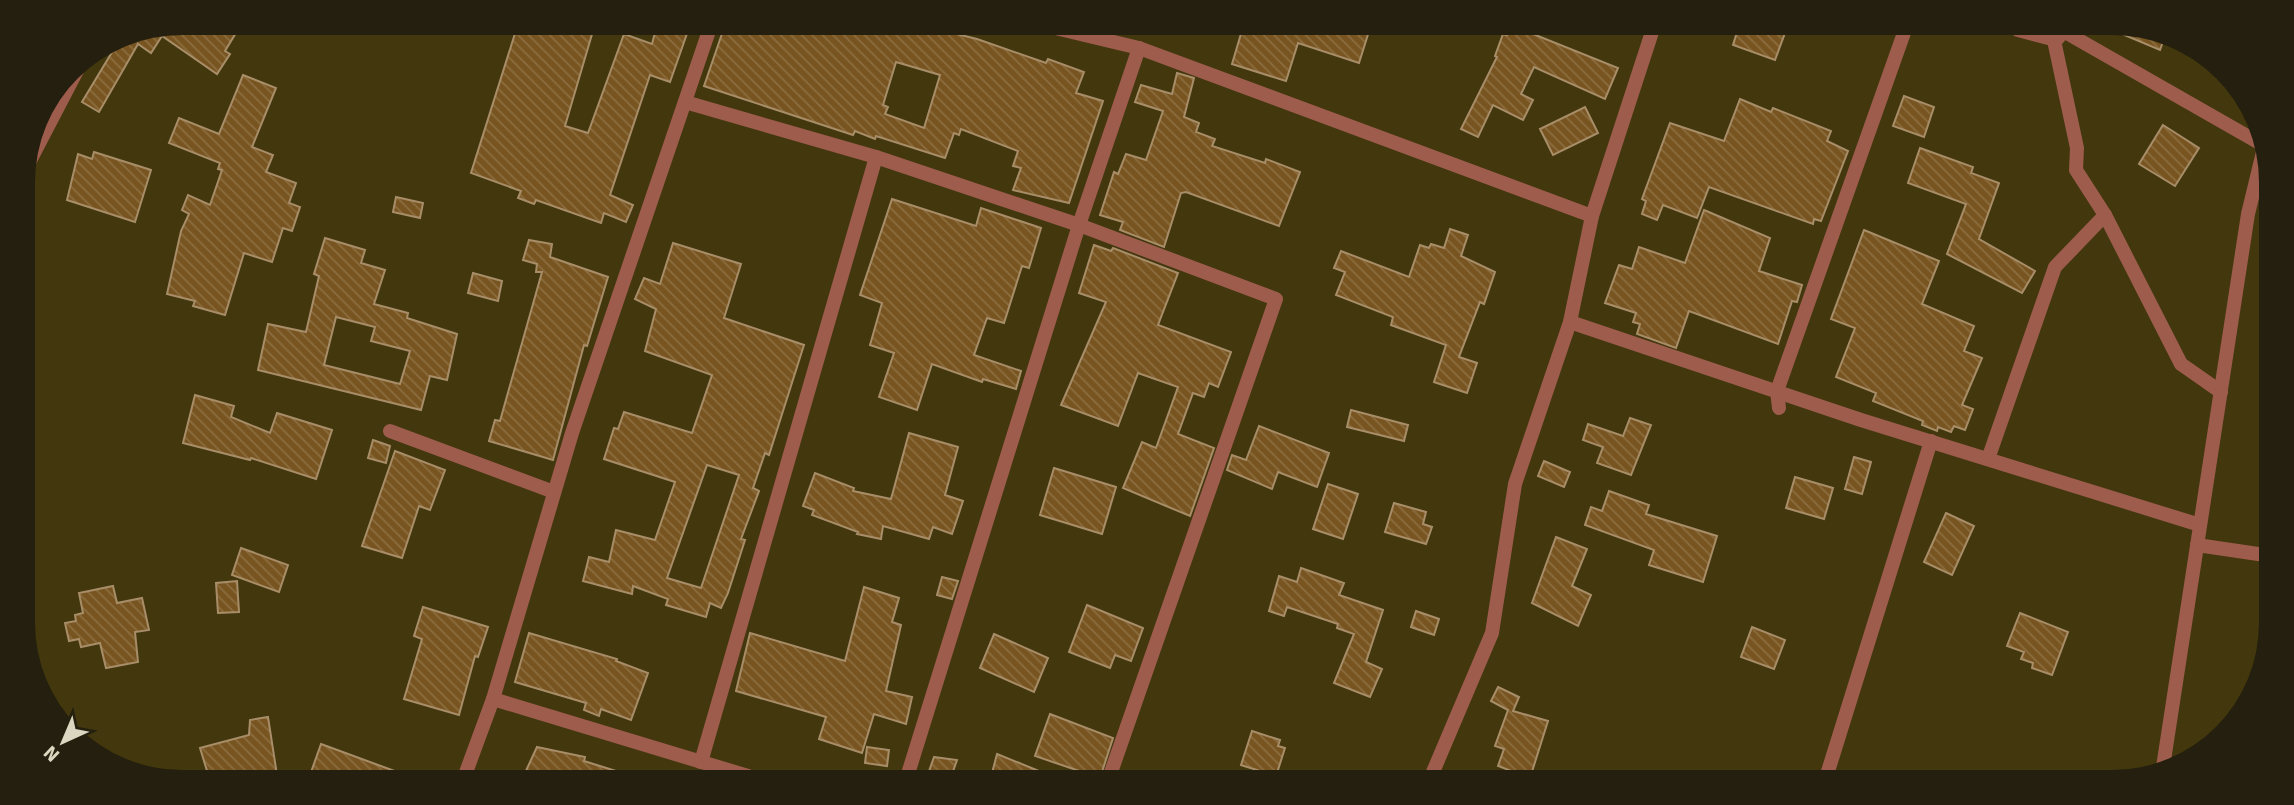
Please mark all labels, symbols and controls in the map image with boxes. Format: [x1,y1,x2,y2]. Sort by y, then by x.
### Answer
north arrow [28,707,98,777]
text: N [39,740,65,767]

